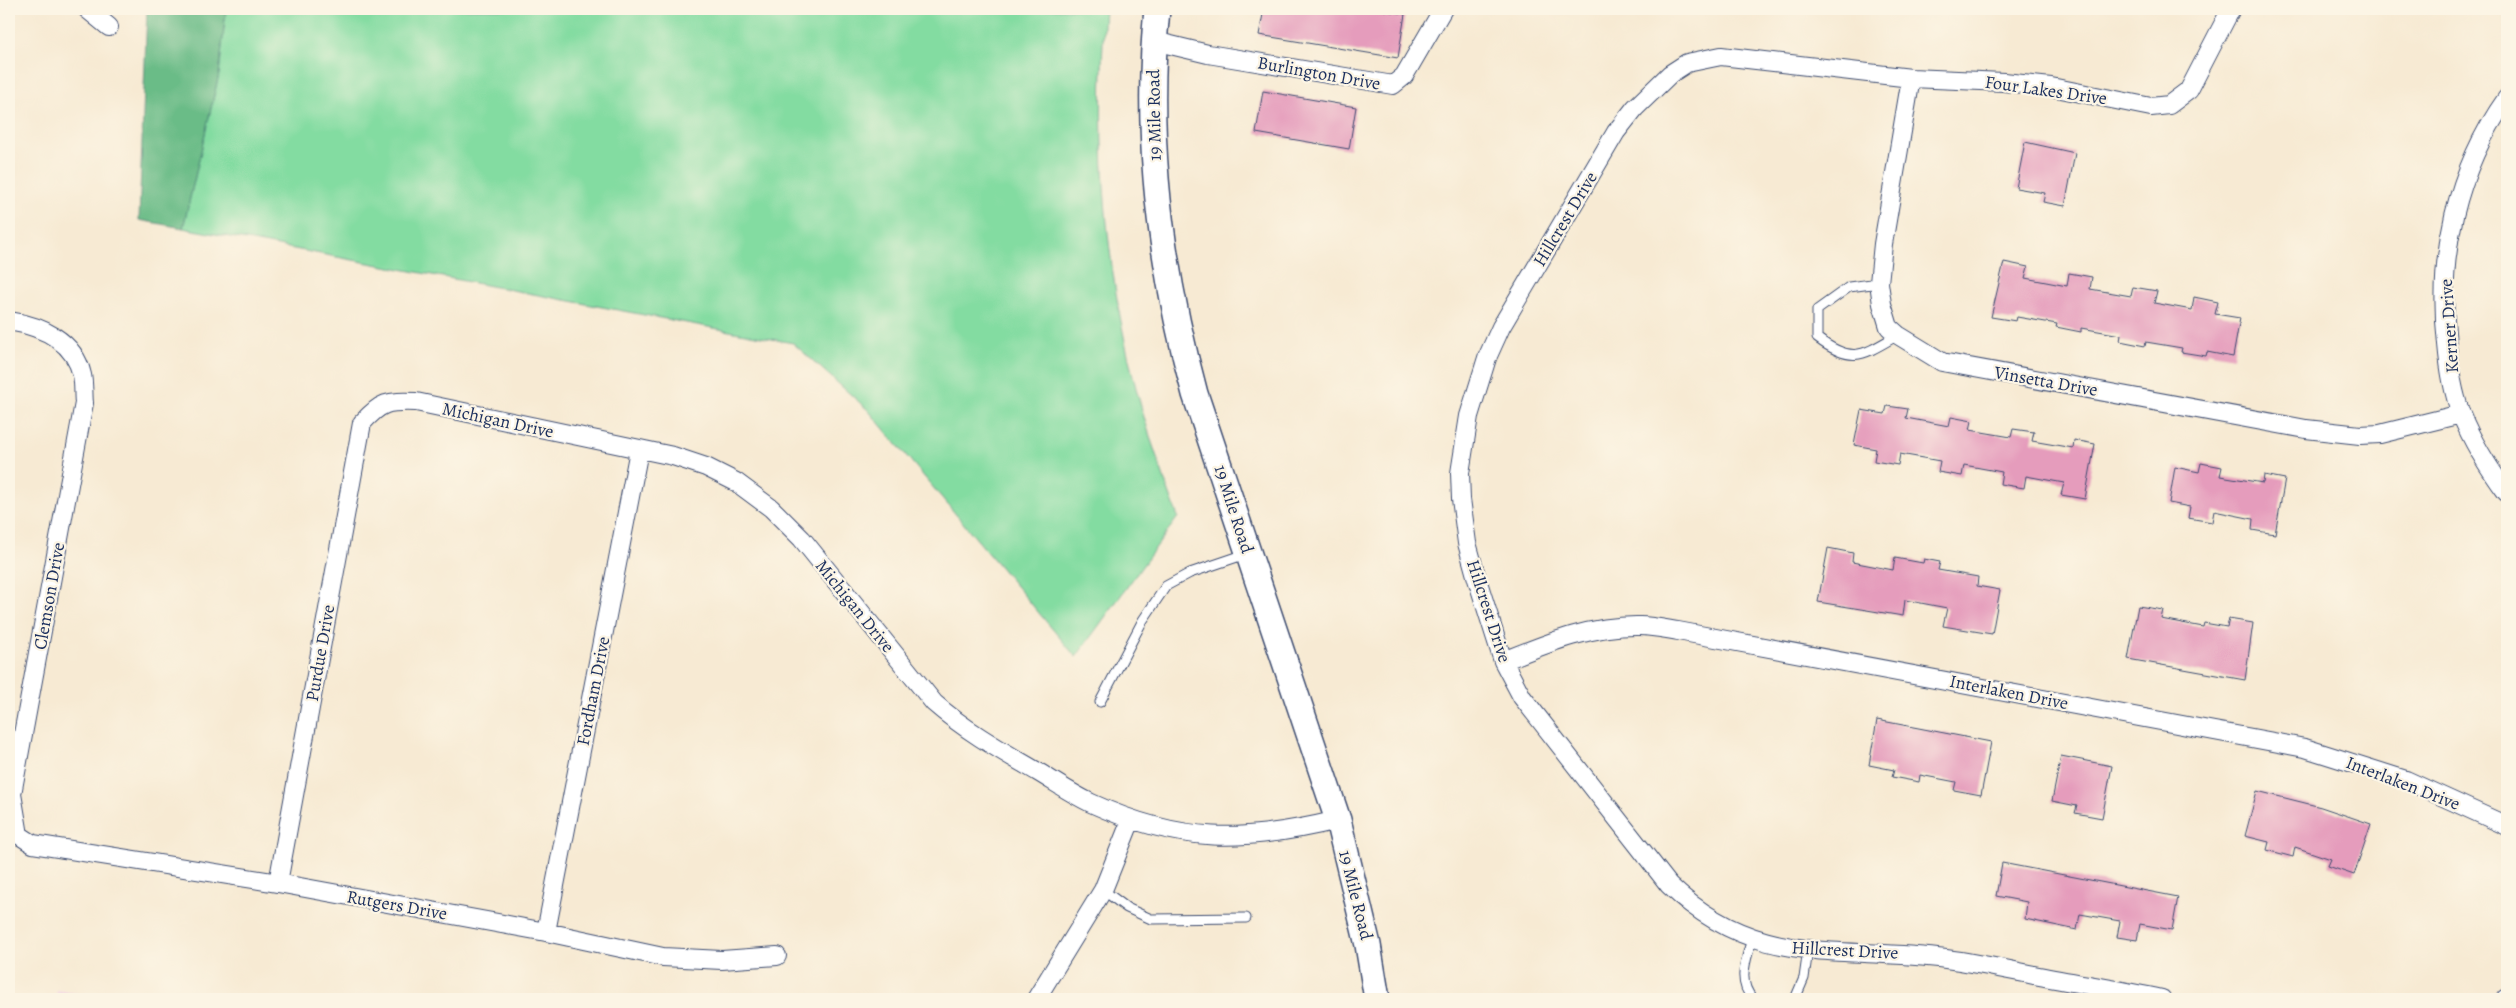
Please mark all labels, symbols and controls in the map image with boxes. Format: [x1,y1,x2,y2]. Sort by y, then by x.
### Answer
street label: Burlington Drive [1256,50,1382,96]
street label: 19 Mile Road [1141,69,1167,161]
street label: Four Lakes Drive [1983,70,2109,110]
street label: Hillcrest Drive [1527,167,1603,271]
street label: Kerner Drive [2434,278,2464,374]
street label: Vinsetta Drive [1991,360,2100,402]
street label: Michigan Drive [440,396,556,444]
street label: 19 Mile Road [1208,462,1260,557]
street label: Clemson Drive [28,540,70,652]
street label: Michigan Drive [810,554,900,658]
street label: Hillcrest Drive [1461,556,1517,666]
street label: Purdue Drive [300,603,340,703]
street label: Fordham Drive [571,634,615,748]
street label: Interlaken Drive [1948,669,2070,715]
street label: Interlaken Drive [2343,750,2463,816]
street label: 19 Mile Road [1333,848,1379,943]
street label: Rutgers Drive [345,884,449,926]
street label: Hillcrest Drive [1791,935,1899,965]

